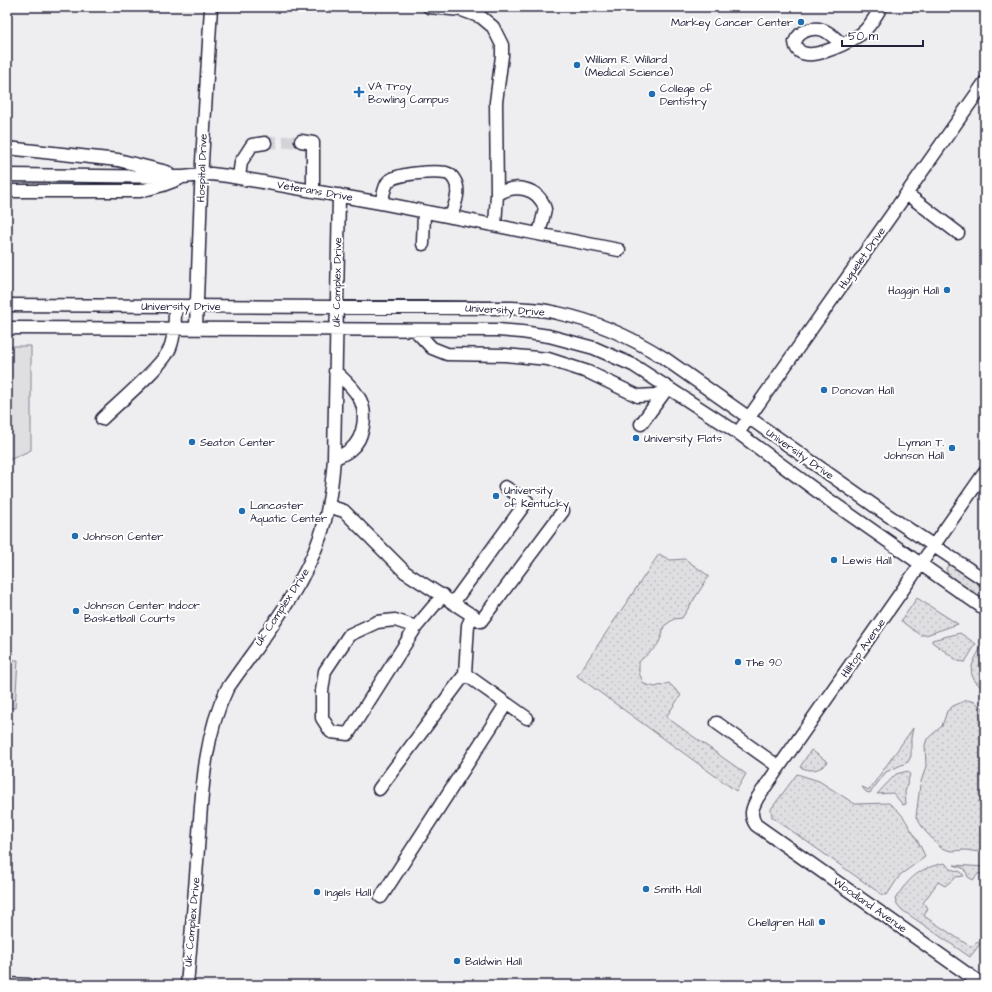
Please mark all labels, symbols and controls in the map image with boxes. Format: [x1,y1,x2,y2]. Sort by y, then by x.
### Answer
place label: Markey Cancer Center [671,15,793,31]
marker: Markey Cancer Center [796,17,806,27]
scale bar [842,22,923,48]
text: 50 m [848,28,879,45]
place label: William R. Willard (Medical Science) [585,52,673,80]
marker: William R. Willard (Medical Science) [572,60,582,70]
place label: VA Troy Bowling Campus [368,79,450,108]
place label: College of Dentistry [660,81,713,110]
marker: VA Troy Bowling Campus [353,86,365,98]
marker: College of Dentistry [647,89,657,99]
street label: Hospital Drive [193,133,211,203]
street label: Veterans Drive [276,177,354,205]
street label: Huguelet Drive [835,224,890,293]
street label: Uk Complex Drive [329,237,345,327]
place label: Haggin Hall [888,283,939,299]
marker: Haggin Hall [942,285,952,295]
street label: University Drive [141,299,221,315]
street label: University Drive [465,300,545,321]
place label: Donovan Hall [832,383,894,398]
marker: Donovan Hall [819,385,829,395]
street label: University Drive [762,425,837,484]
place label: University Flats [644,431,723,447]
marker: University Flats [631,433,641,443]
place label: Seaton Center [200,435,275,450]
place label: Lyman T. Johnson Hall [884,435,944,463]
marker: Seaton Center [187,437,197,447]
marker: Lyman T. Johnson Hall [947,443,957,453]
place label: University of Kentucky [504,483,569,512]
marker: University of Kentucky [491,491,501,501]
place label: Lancaster Aquatic Center [250,498,327,526]
marker: Lancaster Aquatic Center [237,506,247,516]
place label: Johnson Center [83,529,163,544]
marker: Johnson Center [70,531,80,541]
place label: Lewis Hall [842,553,892,568]
marker: Lewis Hall [829,555,839,565]
street label: Uk Complex Drive [251,565,313,649]
place label: Johnson Center Indoor Basketball Courts [84,598,200,626]
marker: Johnson Center Indoor Basketball Courts [71,606,81,616]
street label: Hilltop Avenue [837,616,889,680]
place label: The 90 [746,655,782,670]
marker: The 90 [733,657,743,667]
street label: Woodland Avenue [830,874,910,936]
street label: Uk Complex Drive [181,877,203,967]
place label: Smith Hall [654,882,702,897]
marker: Smith Hall [641,884,651,894]
place label: Ingels Hall [325,885,371,901]
marker: Ingels Hall [312,887,322,897]
place label: Chellgren Hall [748,915,814,931]
marker: Chellgren Hall [817,917,827,927]
place label: Baldwin Hall [465,954,522,969]
marker: Baldwin Hall [452,956,462,966]

